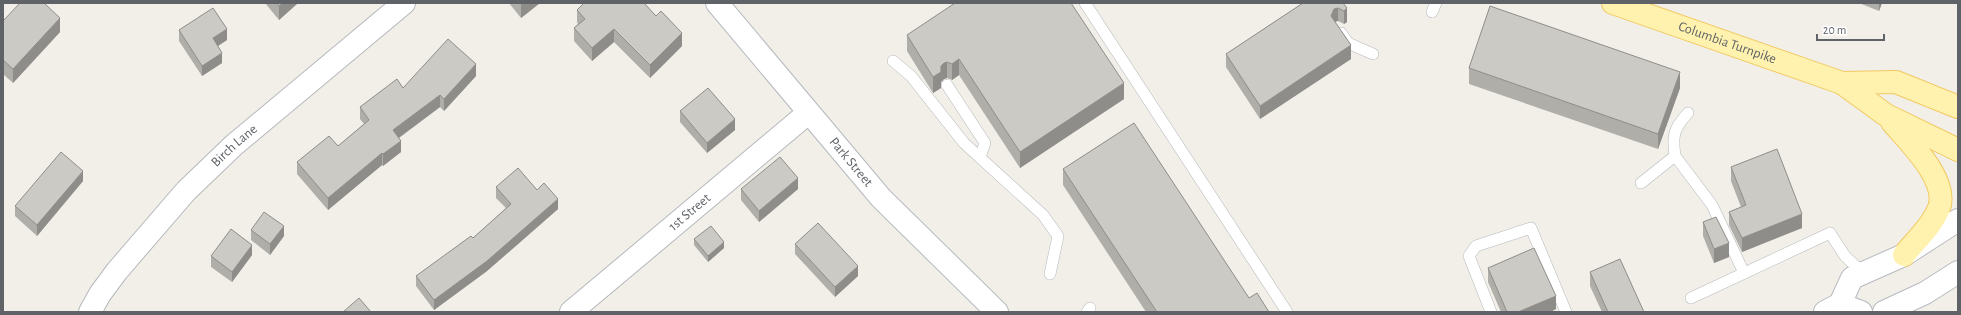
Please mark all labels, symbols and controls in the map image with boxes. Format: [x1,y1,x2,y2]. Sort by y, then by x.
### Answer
scale bar [1817,16,1884,42]
street label: Columbia Turnpike [1676,19,1778,66]
text: 20 m [1823,24,1846,36]
street label: Birch Lane [209,122,260,170]
street label: Park Street [826,135,876,190]
street label: 1st Street [666,191,714,234]

